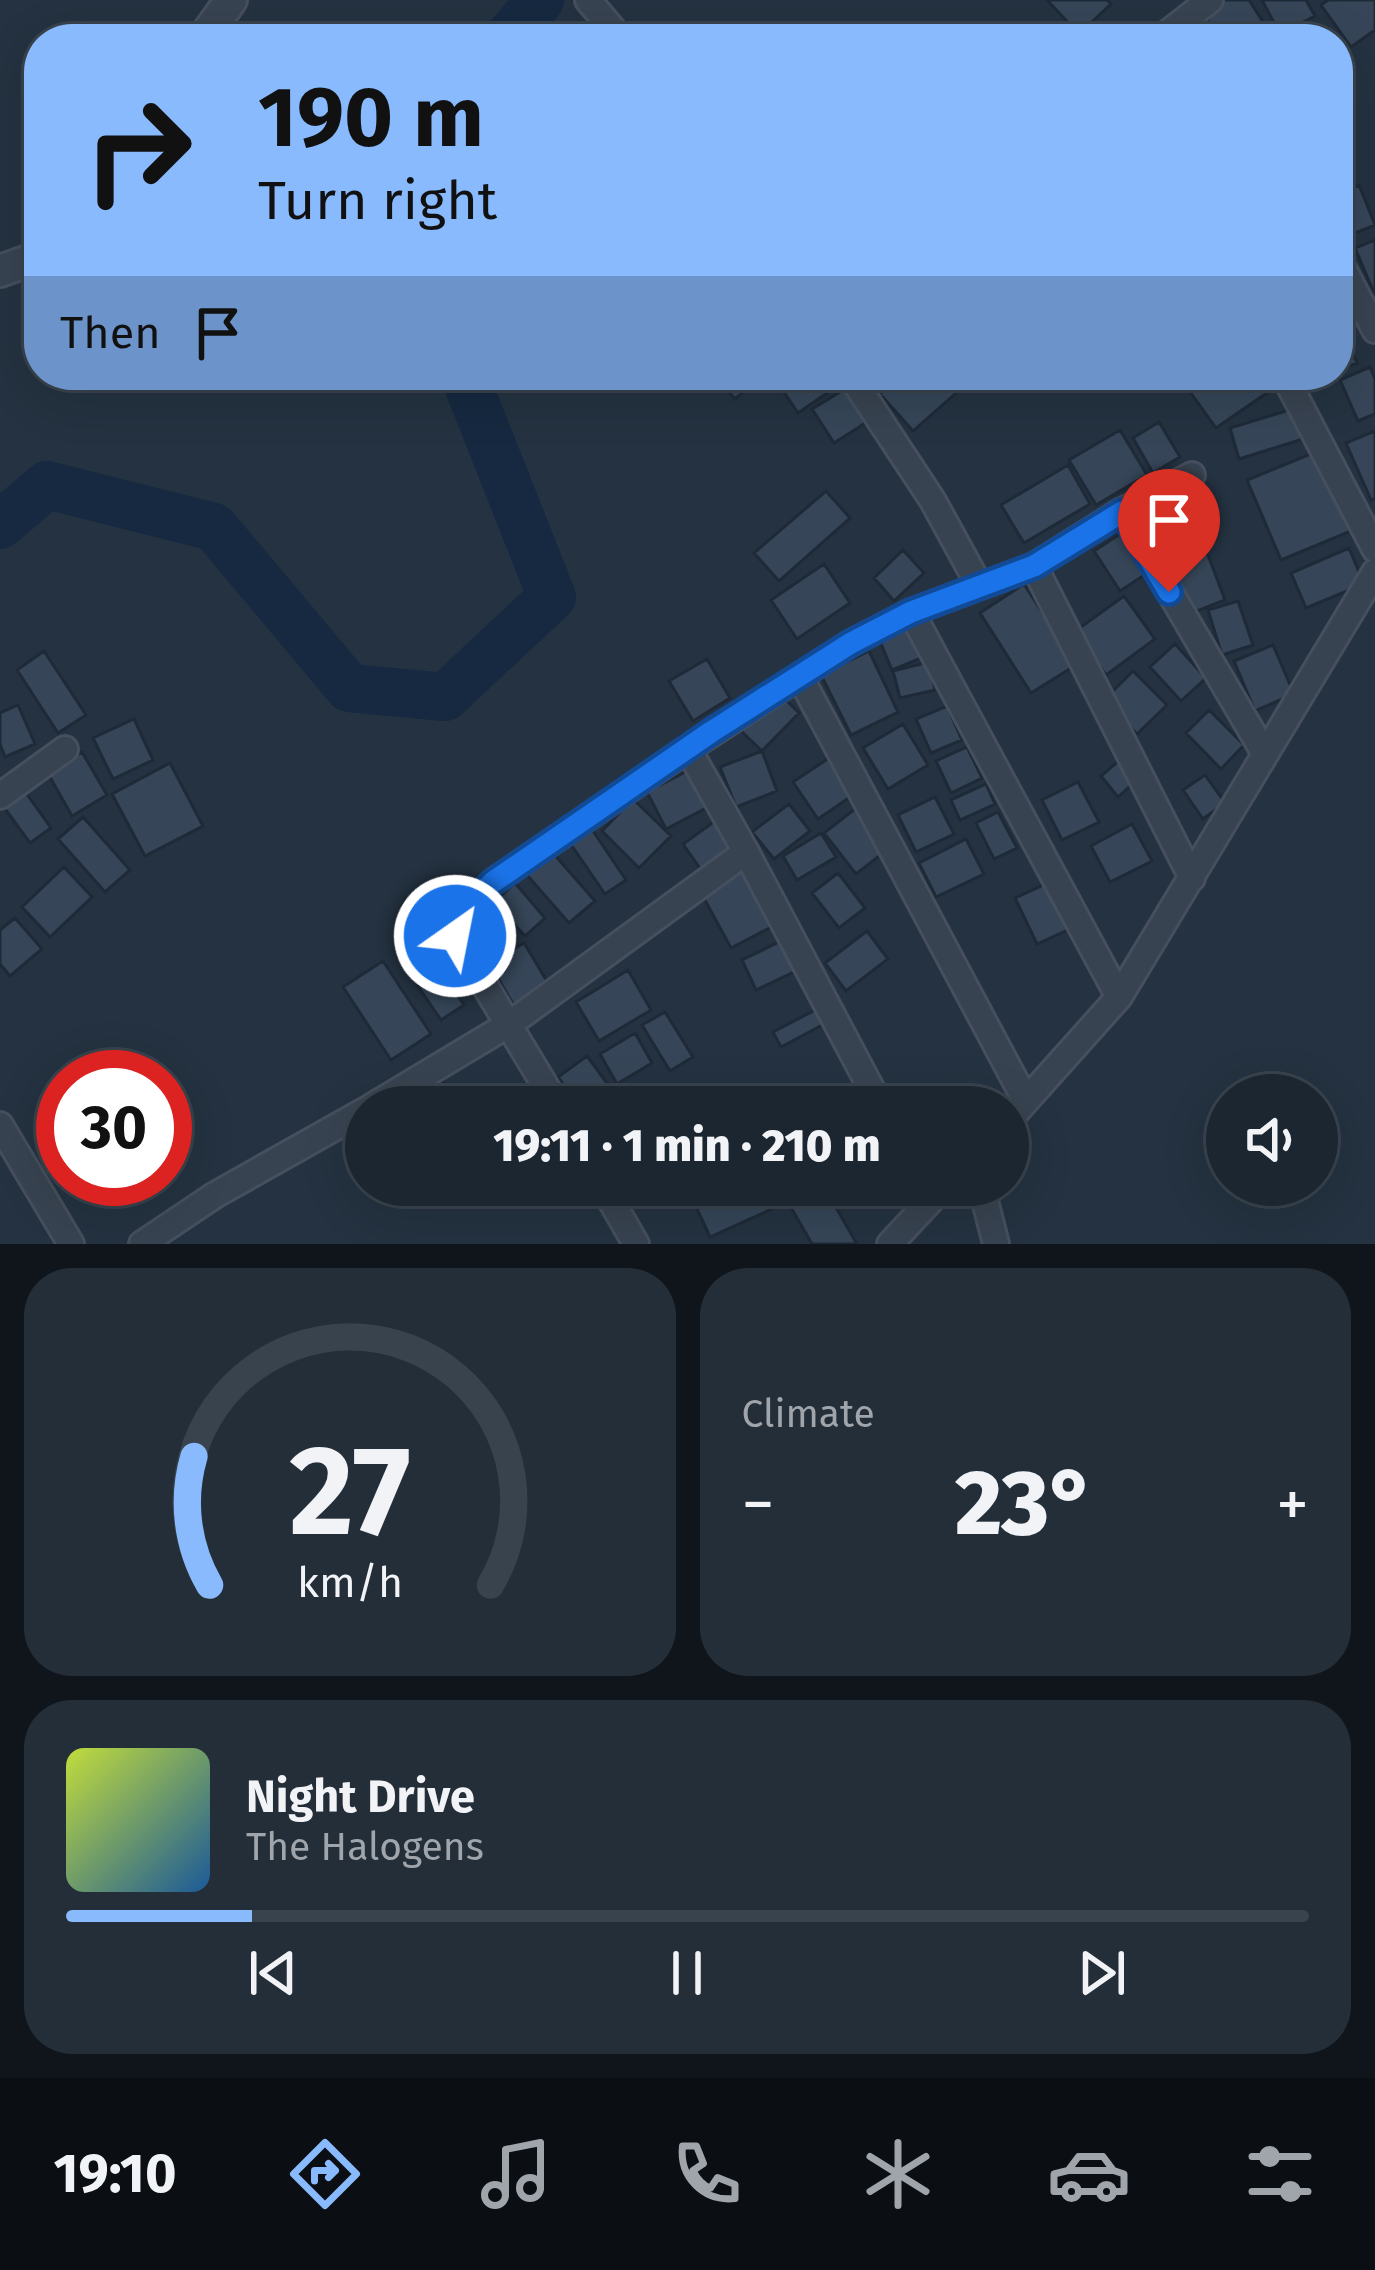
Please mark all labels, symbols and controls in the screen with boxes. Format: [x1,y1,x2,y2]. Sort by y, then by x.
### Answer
text: 190 m [258,67,484,168]
icon: right [60,72,216,228]
text: Turn right [258,169,497,233]
icon: arrive [185,300,251,366]
text: Then [60,306,161,360]
pin [1118,469,1220,592]
icon: arrive [1136,487,1202,553]
position arrow [392,873,518,999]
speed limit sign: 30 [36,1050,192,1206]
map controls [1206,1074,1338,1206]
button: sound [1206,1074,1338,1206]
text: 19:11 · 1 min · 210 m [493,1119,881,1173]
text: Climate [742,1391,875,1437]
text: 27 [289,1417,411,1567]
text: 23° [955,1450,1096,1558]
text: − [742,1465,775,1544]
text: + [1276,1465,1309,1544]
text: km/h [297,1557,403,1608]
text: Night Drive [246,1770,475,1824]
text: The Halogens [246,1824,484,1870]
icon: previous [240,1940,306,2006]
icon: pause [654,1940,720,2006]
icon: next [1069,1940,1135,2006]
icon: directions [283,2132,367,2216]
icon: music [474,2132,558,2216]
icon: phone [665,2132,749,2216]
icon: climate [856,2132,940,2216]
icon: car [1047,2132,1131,2216]
icon: filters [1238,2132,1322,2216]
text: 19:10 [53,2142,177,2206]

